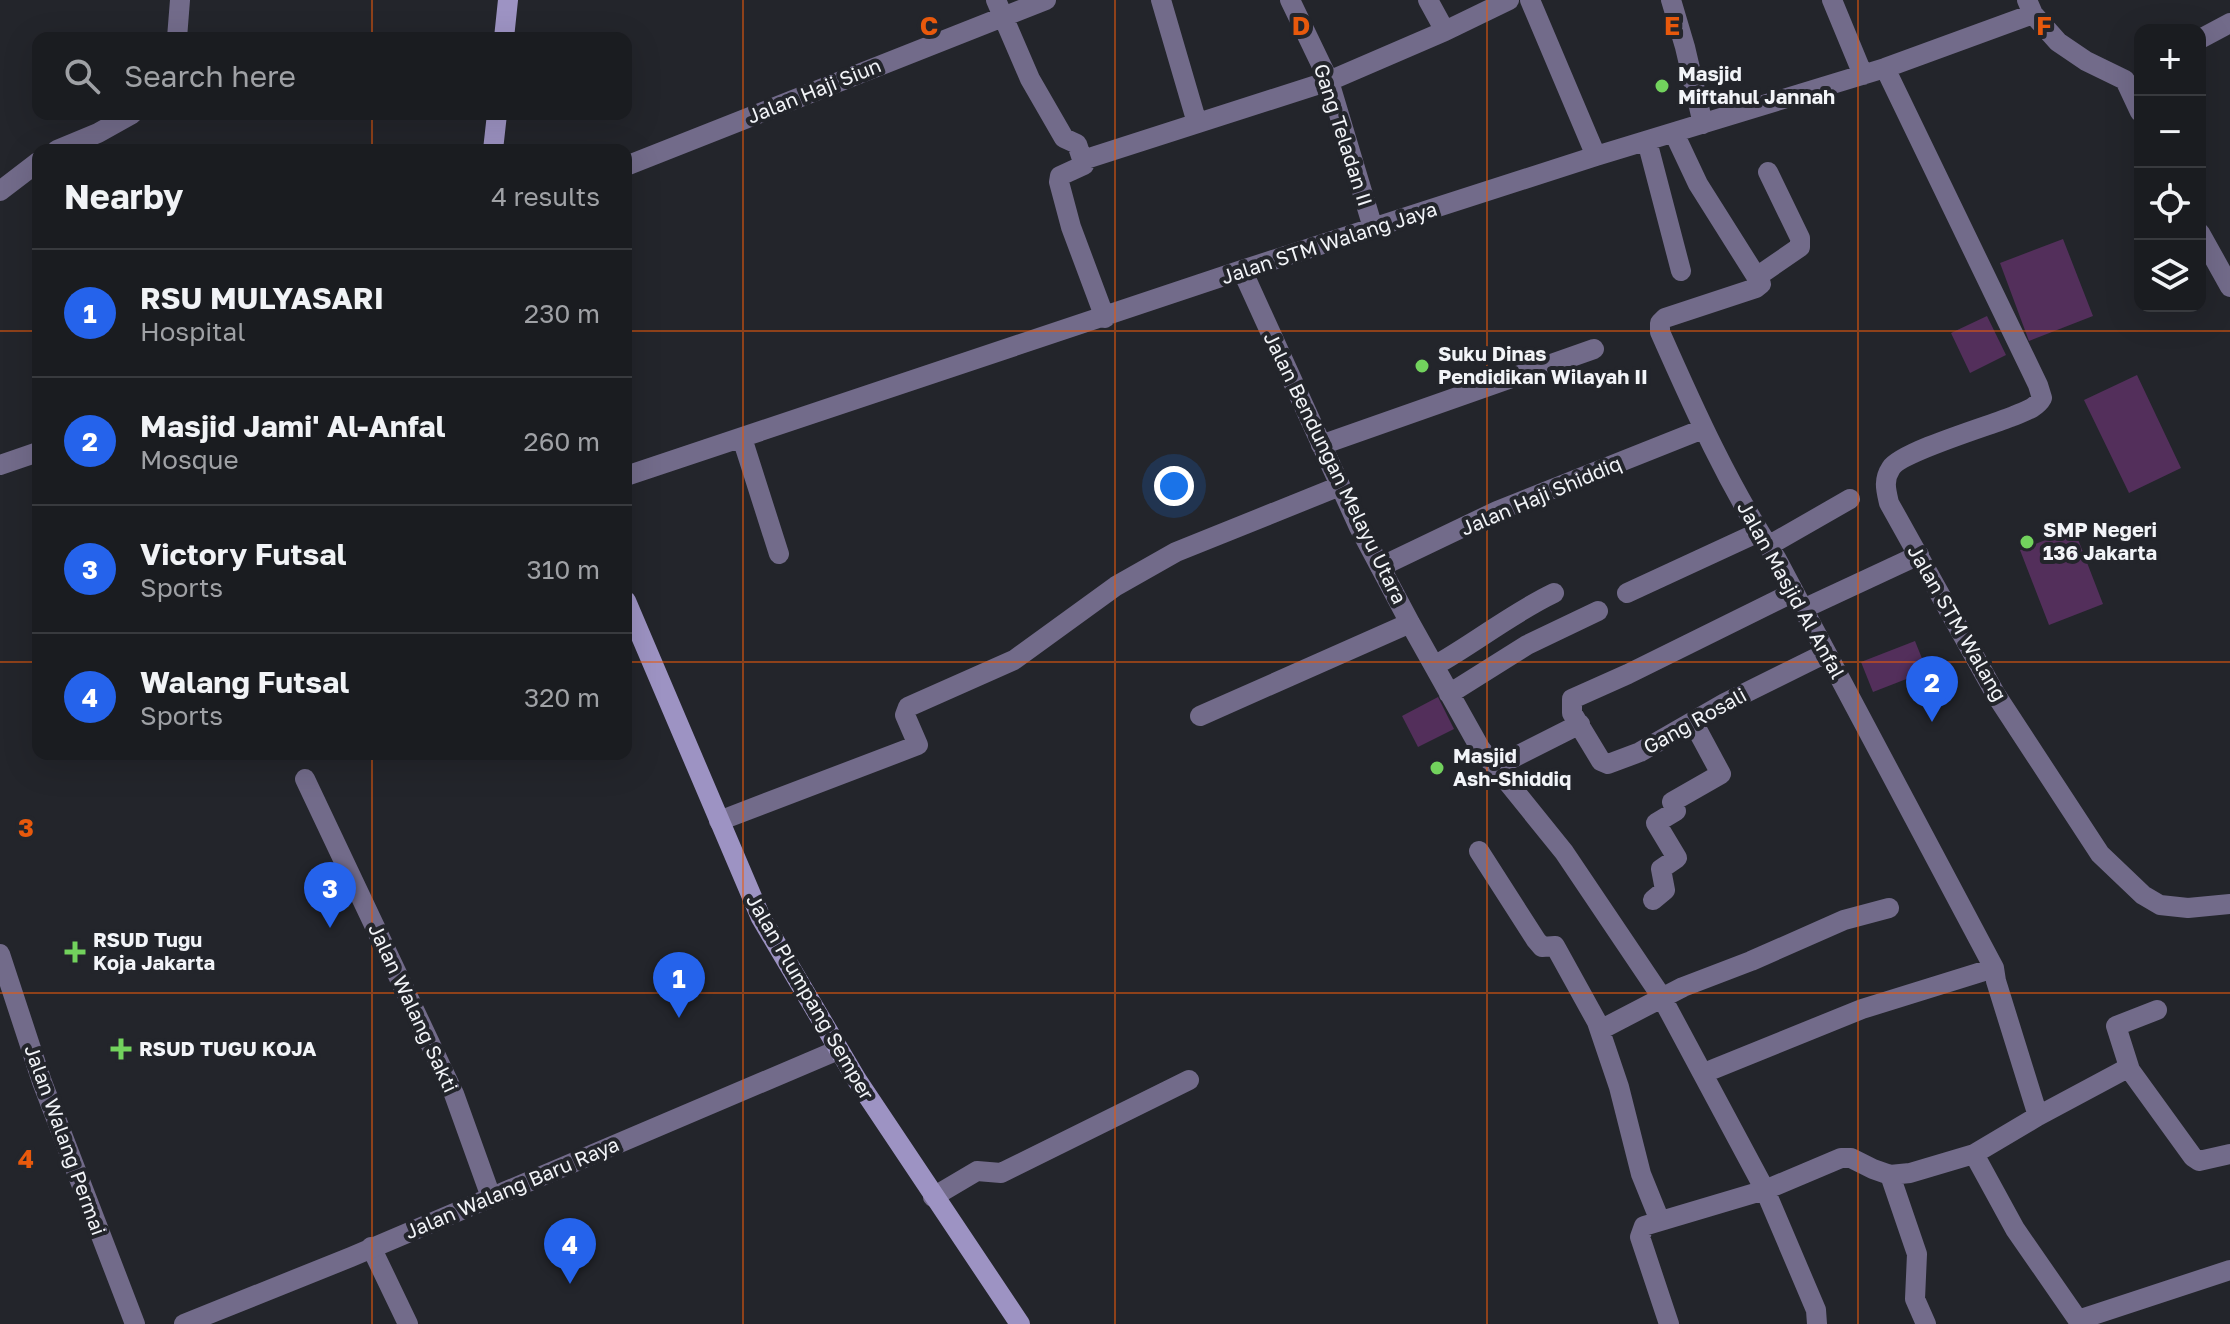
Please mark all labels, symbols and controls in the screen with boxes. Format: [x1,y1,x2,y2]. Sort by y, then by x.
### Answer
text: C [920,10,938,41]
text: D [1292,10,1310,41]
text: E [1664,10,1680,41]
text: F [2036,10,2052,41]
map controls [2134,24,2206,312]
button: + [2134,24,2206,96]
search box [32,32,632,120]
street label: Jalan Haji Siun [743,52,884,128]
icon: search [60,54,104,98]
text: Search here [124,58,296,94]
street label: Gang Teladan II [1310,60,1378,209]
place label: Masjid Miftahul Jannah [1678,61,1835,108]
marker: Masjid Miftahul Jannah [1653,77,1671,95]
button: − [2134,96,2206,168]
button: locate [2134,168,2206,240]
text: Nearby [64,176,184,216]
text: 4 results [491,181,600,212]
street label: Jalan STM Walang Jaya [1218,196,1440,288]
button: layers [2134,240,2206,312]
text: RSU MULYASARI [140,280,384,316]
text: 1 [83,298,97,329]
text: 230 m [524,298,600,329]
text: Hospital [140,316,246,347]
street label: Jalan Bendungan Melayu Utara [1259,328,1412,607]
place label: Suku Dinas Pendidikan Wilayah II [1438,341,1648,388]
marker: Suku Dinas Pendidikan Wilayah II [1413,357,1431,375]
text: Masjid Jami' Al-Anfal [140,408,446,444]
text: 2 [82,426,98,457]
text: 260 m [524,426,600,457]
text: Mosque [140,444,239,475]
street label: Jalan Haji Shiddiq [1457,450,1625,540]
your location [1154,466,1194,506]
street label: Jalan Masjid Al Anfal [1733,497,1851,682]
place label: SMP Negeri 136 Jakarta [2043,517,2157,564]
marker: SMP Negeri 136 Jakarta [2018,533,2036,551]
text: Victory Futsal [140,536,347,572]
street label: Jalan STM Walang [1903,540,2012,705]
text: 3 [82,554,98,585]
text: 310 m [527,554,600,585]
text: Sports [140,572,223,603]
pin: 2 [1906,656,1958,722]
text: Walang Futsal [140,664,349,700]
text: 4 [82,682,98,713]
text: 320 m [524,682,600,713]
street label: Gang Rosali [1639,682,1750,758]
text: Sports [140,700,223,731]
place label: Masjid Ash-Shiddiq [1453,743,1571,790]
marker: Masjid Ash-Shiddiq [1428,759,1446,777]
text: 3 [18,812,34,843]
pin: 3 [304,862,356,928]
street label: Jalan Plumpang Semper [742,889,880,1104]
street label: Jalan Walang Sakti [364,919,464,1096]
place label: RSUD Tugu Koja Jakarta [93,927,215,974]
marker: RSUD Tugu Koja Jakarta [64,941,86,963]
pin: 1 [653,952,705,1018]
place label: RSUD TUGU KOJA [139,1036,316,1060]
marker: RSUD TUGU KOJA [110,1038,132,1060]
street label: Jalan Walang Permai [20,1041,112,1238]
street label: Jalan Walang Baru Raya [401,1131,622,1243]
text: 4 [18,1143,34,1174]
pin: 4 [544,1218,596,1284]

